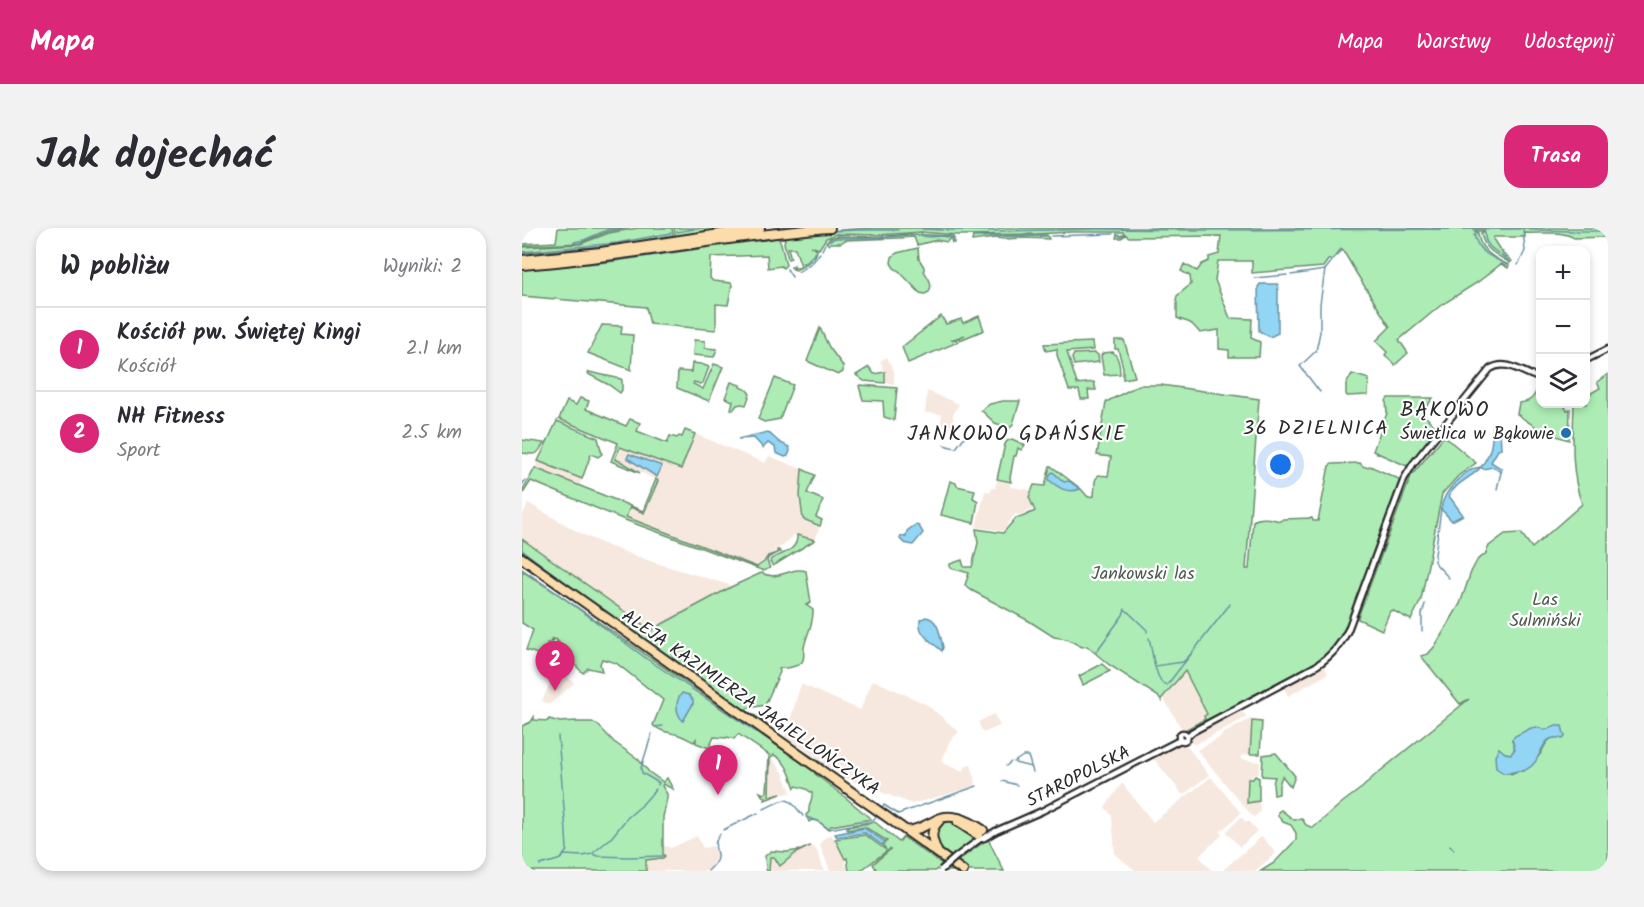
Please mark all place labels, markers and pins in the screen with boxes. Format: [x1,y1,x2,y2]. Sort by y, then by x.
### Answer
place label: Świetlica w Bąkowie [1400,420,1554,449]
marker: Świetlica w Bąkowie [1559,426,1573,440]
pin: 2 [536,642,574,691]
pin: 1 [698,746,738,795]

